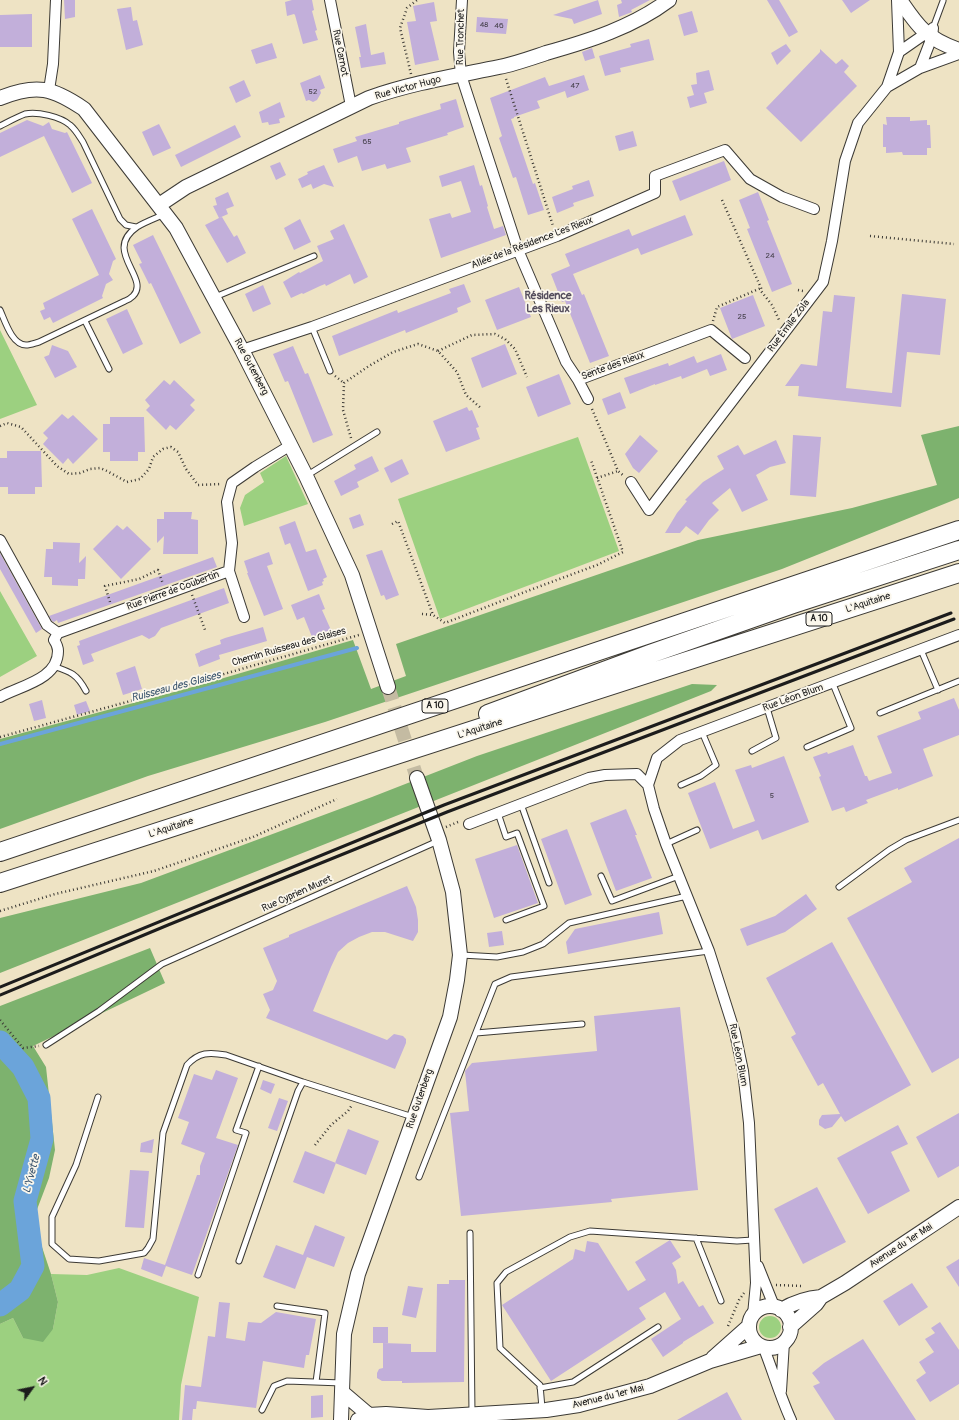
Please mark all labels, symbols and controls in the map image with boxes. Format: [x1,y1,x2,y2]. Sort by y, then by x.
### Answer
street label: Rue Tronchet [455,9,467,65]
house number: 48 [480,20,488,30]
house number: 46 [494,21,504,31]
street label: Rue Carnot [330,29,350,77]
street label: Rue Victor Hugo [374,73,442,103]
house number: 47 [571,81,579,91]
house number: 52 [309,87,317,97]
house number: 65 [363,137,371,147]
street label: Allée de la Résidence Les Rieux [469,214,595,272]
house number: 24 [765,251,775,261]
district label: Résidence Les Rieux [524,289,572,315]
street label: Rue Émile Zola [765,297,813,355]
house number: 25 [738,312,746,322]
street label: Rue Gutenberg [231,337,271,397]
street label: Sente des Rieux [580,349,646,383]
street label: Rue Pierre de Coubertin [125,569,221,613]
street label: L'Aquitaine [844,590,892,616]
road number: A 10 [806,612,832,626]
street label: Chemin Ruisseau des Glaises [231,625,347,669]
water label: Ruisseau des Glaises [130,669,222,705]
street label: Rue Léon Blum [761,681,825,715]
road number: A 10 [422,699,448,713]
street label: L'Aquitaine [456,716,504,742]
house number: 5 [770,791,774,801]
street label: L'Aquitaine [147,815,195,841]
street label: Rue Cyprien Muret [260,873,334,915]
street label: Rue Léon Blum [726,1023,750,1087]
street label: Rue Gutenberg [404,1068,436,1130]
water label: L'Yvette [21,1153,43,1195]
street label: Avenue du 1er Mai [867,1221,935,1271]
north arrow [12,1368,52,1408]
text: N [35,1375,50,1388]
street label: Avenue du 1er Mai [571,1382,645,1412]

